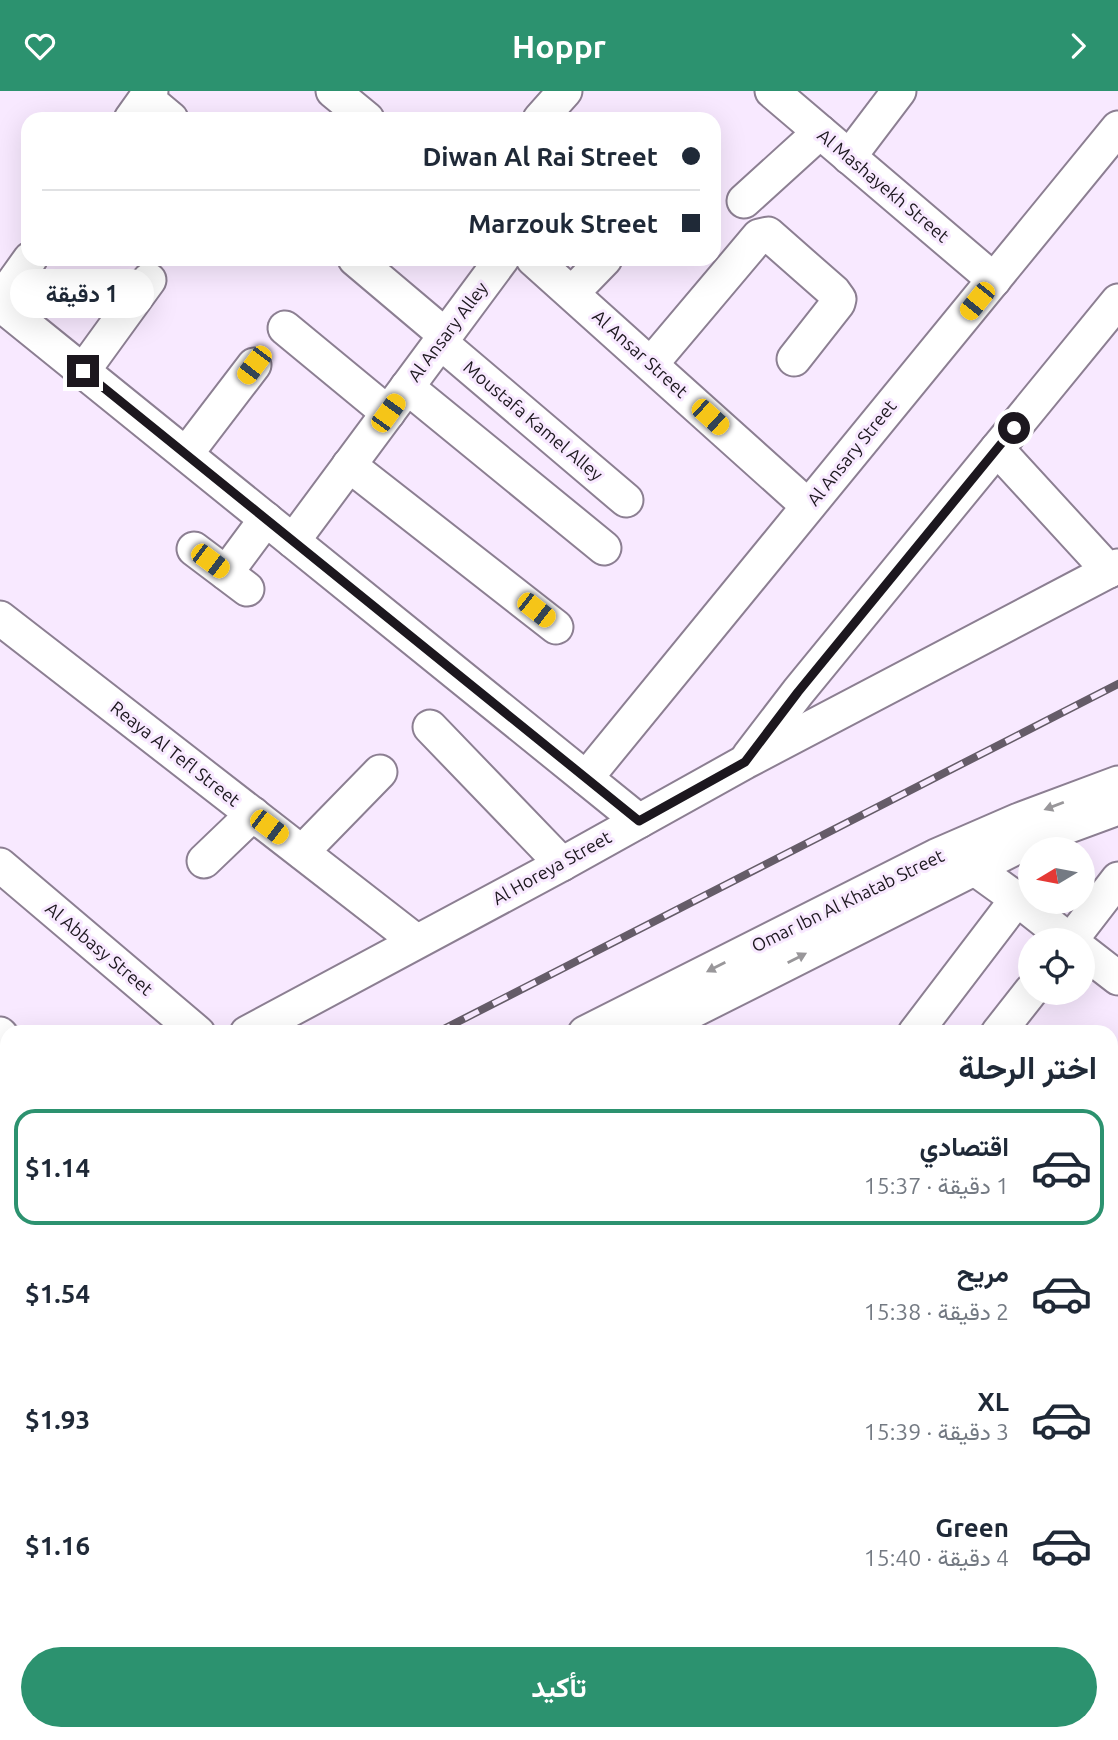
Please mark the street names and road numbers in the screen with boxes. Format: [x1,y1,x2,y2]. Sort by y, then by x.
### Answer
street label: Al Mashayekh Street [814,125,953,246]
street label: Al Ansary Alley [403,277,491,385]
street label: Al Ansar Street [589,305,692,401]
street label: Moustafa Kamel Alley [460,356,607,484]
street label: Al Ansary Street [803,396,900,509]
street label: Reaya Al Tefl Street [107,697,244,810]
street label: Al Horeya Street [489,826,614,908]
street label: Omar Ibn Al Khatab Street [748,845,947,955]
street label: Al Abbasy Street [42,898,157,999]

